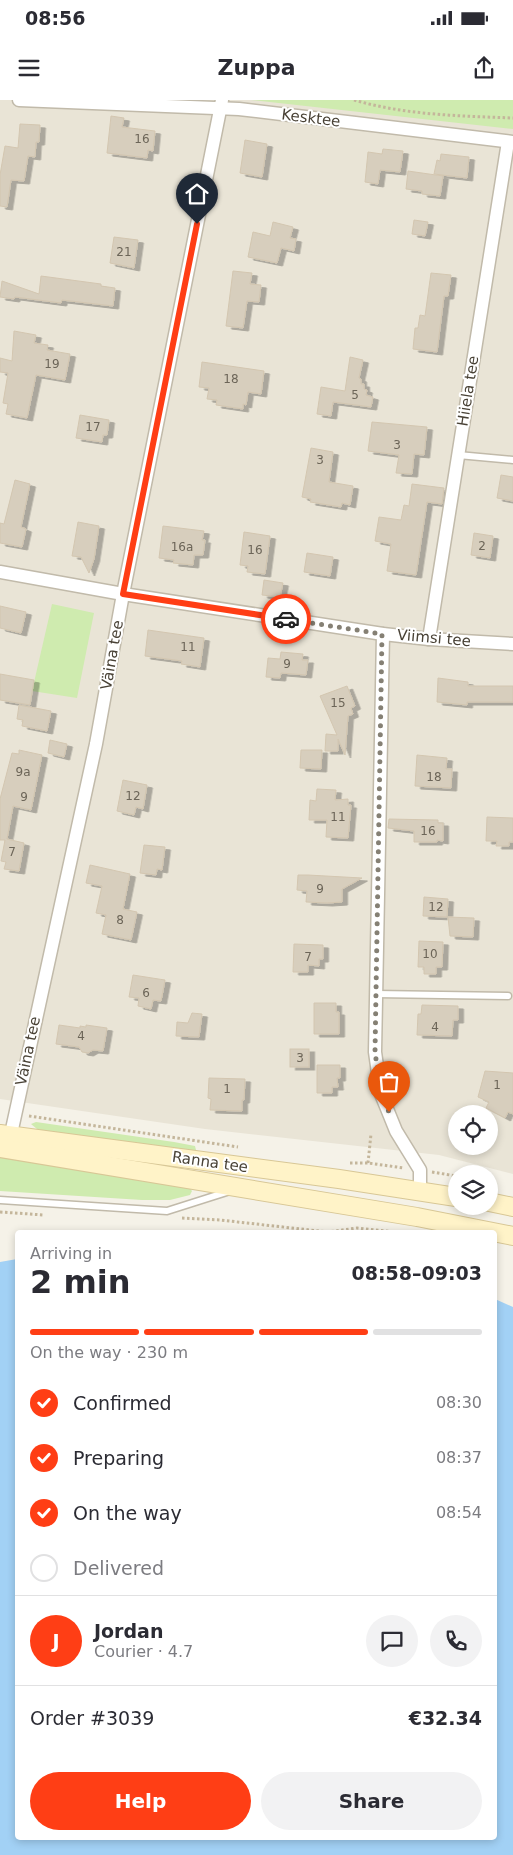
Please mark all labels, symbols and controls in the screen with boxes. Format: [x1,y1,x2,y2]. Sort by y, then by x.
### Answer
text: 08:56 [25,7,85,29]
icon: menu [15,54,43,82]
icon: share [470,54,498,82]
text: Zuppa [218,55,295,80]
street label: Kesktee [281,105,341,131]
house number: 16 [134,132,150,146]
pin [176,173,218,224]
icon: home [183,180,211,208]
house number: 21 [116,245,132,259]
street label: Hiiela tee [454,354,482,428]
house number: 19 [44,357,60,371]
house number: 18 [223,372,239,386]
house number: 5 [351,388,359,402]
house number: 17 [85,420,101,434]
house number: 3 [393,438,401,452]
house number: 3 [316,453,324,467]
house number: 2 [478,539,486,553]
house number: 16a [171,540,193,554]
house number: 16 [247,543,263,557]
courier [261,594,311,644]
icon: car [272,605,300,633]
street label: Väina tee [97,619,127,691]
street label: Viimsi tee [396,626,472,650]
house number: 11 [180,640,196,654]
house number: 9 [283,657,291,671]
house number: 15 [330,696,346,710]
house number: 9a [16,765,31,779]
house number: 18 [426,770,442,784]
house number: 12 [125,789,141,803]
house number: 9 [20,790,28,804]
house number: 11 [330,810,346,824]
house number: 16 [420,824,436,838]
house number: 7 [8,845,16,859]
house number: 9 [316,882,324,896]
house number: 12 [428,900,444,914]
house number: 8 [116,913,124,927]
house number: 10 [422,947,438,961]
house number: 7 [304,950,312,964]
house number: 6 [142,986,150,1000]
street label: Väina tee [12,1015,44,1087]
house number: 4 [431,1020,439,1034]
house number: 4 [77,1029,85,1043]
house number: 3 [296,1051,304,1065]
pin [368,1061,410,1112]
icon: bag [375,1068,403,1096]
house number: 1 [493,1078,501,1092]
house number: 1 [223,1082,231,1096]
map controls [448,1105,498,1215]
button: locate [448,1105,498,1155]
street label: Ranna tee [171,1148,249,1176]
button: layers [448,1165,498,1215]
text: Arriving in [30,1244,112,1263]
text: 08:58–09:03 [352,1262,482,1284]
text: 2 min [30,1263,131,1301]
text: On the way · 230 m [30,1343,188,1362]
icon: check [30,1389,58,1417]
text: Confirmed [73,1392,172,1414]
text: 08:30 [436,1393,482,1412]
icon: check [30,1444,58,1472]
text: Preparing [73,1447,164,1469]
text: 08:37 [436,1448,482,1467]
icon: check [30,1499,58,1527]
text: On the way [73,1502,182,1524]
text: 08:54 [436,1503,482,1522]
text: Delivered [73,1557,164,1579]
button: chat [366,1615,418,1667]
button: phone [430,1615,482,1667]
text: Jordan [94,1620,163,1642]
text: J [52,1630,60,1652]
text: Courier · 4.7 [94,1642,193,1661]
text: Order #3039 [30,1707,154,1729]
text: €32.34 [409,1707,482,1729]
button: Help [30,1772,251,1830]
button: Share [261,1772,482,1830]

